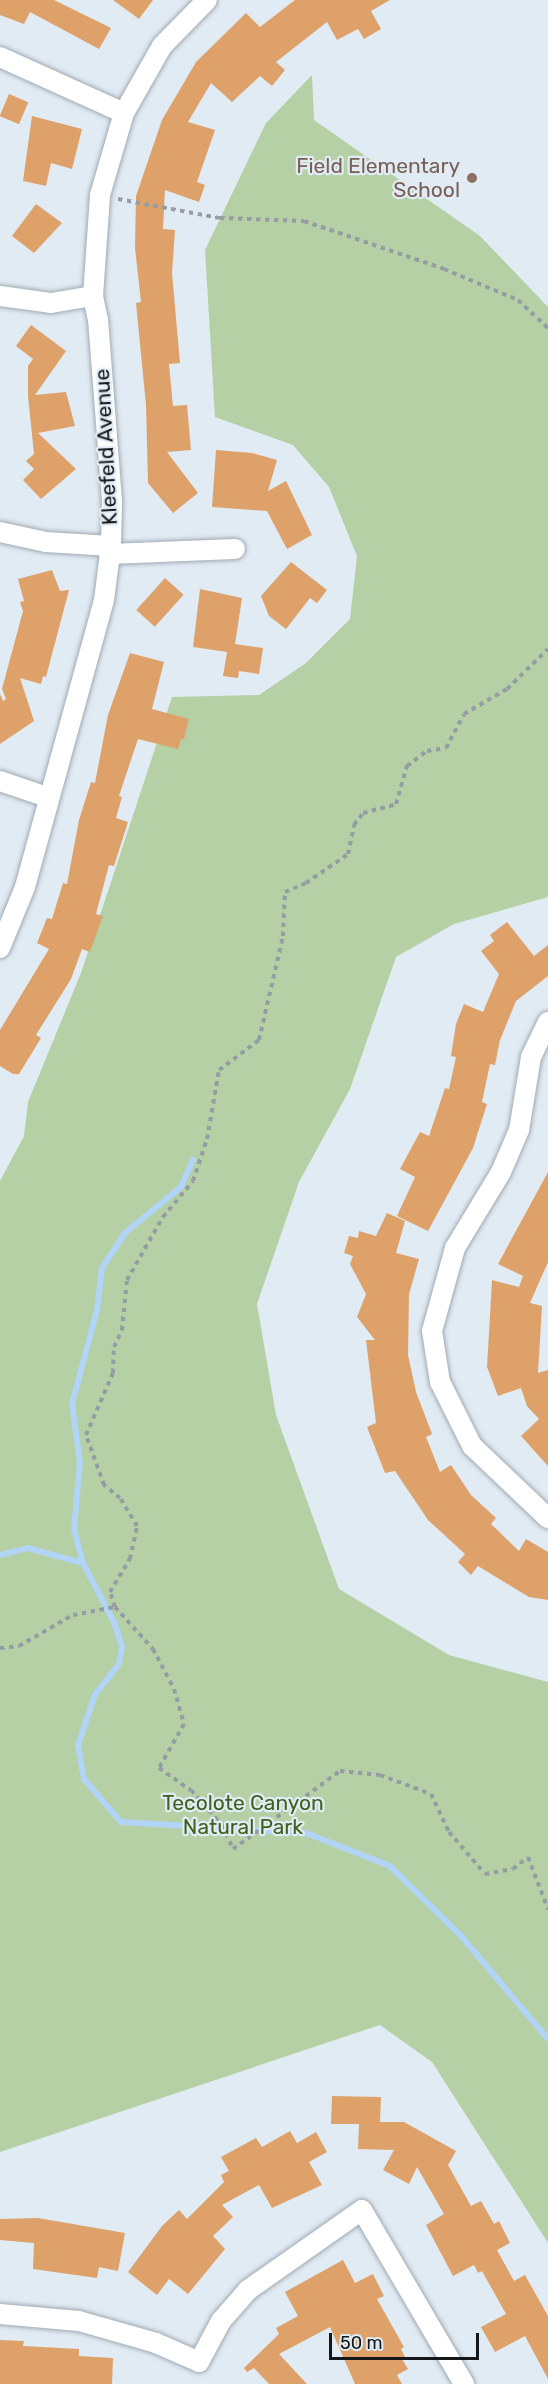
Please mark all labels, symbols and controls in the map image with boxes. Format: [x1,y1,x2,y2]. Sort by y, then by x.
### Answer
place label: Field Elementary School [296,153,460,203]
marker: Field Elementary School [465,171,479,185]
street label: Kleefeld Avenue [89,368,123,526]
park label: Tecolote Canyon Natural Park [162,1790,324,1840]
scale bar [332,2321,482,2359]
text: 50 m [340,2332,383,2354]

